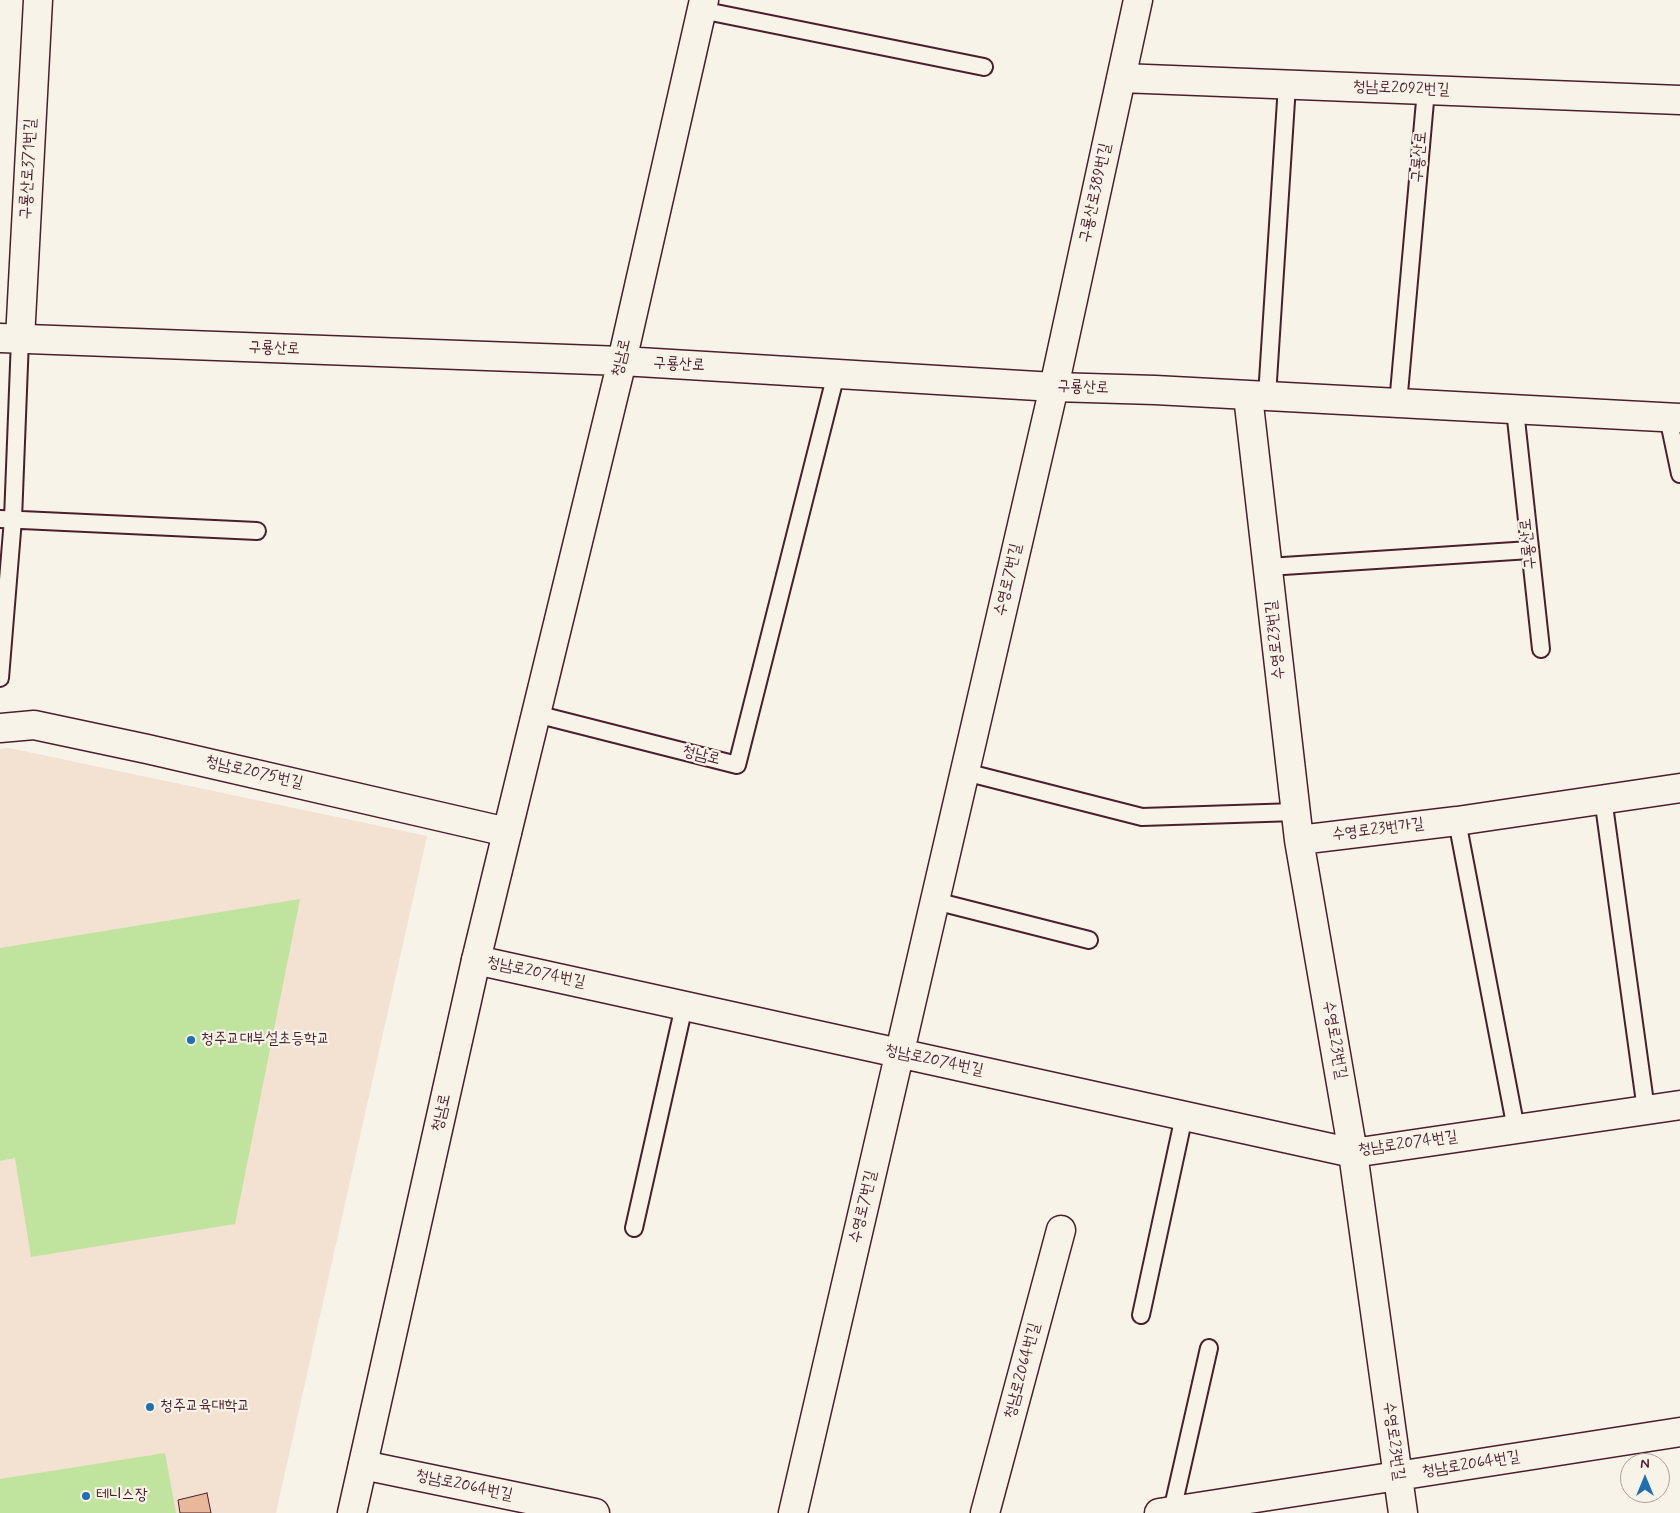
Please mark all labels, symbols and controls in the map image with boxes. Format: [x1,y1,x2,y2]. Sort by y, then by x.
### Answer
street label: 청남로2092번길 [1352,78,1450,100]
street label: 구룡산로371번길 [17,118,41,220]
street label: 구룡산로 [1408,131,1432,183]
street label: 구룡산로389번길 [1076,141,1116,245]
street label: 청남로 [608,337,636,379]
street label: 구룡산로 [248,339,300,359]
street label: 구룡산로 [653,354,705,376]
street label: 구룡산로 [1057,378,1109,398]
street label: 구룡산로 [1517,517,1541,571]
street label: 수영로7번길 [991,542,1027,618]
street label: 수영로23번길 [1262,599,1290,681]
street label: 청남로 [680,742,722,770]
street label: 청남로2075번길 [203,752,305,794]
street label: 수영로23번가길 [1331,815,1425,845]
street label: 청남로2074번길 [485,953,587,993]
street label: 수영로23번길 [1318,999,1350,1081]
place label: 청주교대부설초등학교 [201,1030,330,1050]
marker: 청주교대부설초등학교 [185,1034,197,1046]
street label: 청남로2074번길 [883,1041,985,1081]
street label: 청남로 [428,1092,456,1134]
street label: 청남로2074번길 [1357,1128,1459,1160]
street label: 수영로7번길 [846,1169,882,1245]
street label: 청남로2064번길 [1001,1321,1045,1421]
place label: 청주교육대학교 [160,1397,250,1417]
street label: 수영로23번길 [1378,1400,1408,1482]
marker: 청주교육대학교 [144,1401,156,1413]
street label: 청남로2064번길 [1421,1448,1521,1482]
north arrow [1620,1453,1670,1503]
text: N [1640,1455,1650,1473]
street label: 청남로2064번길 [414,1466,514,1506]
place label: 테니스장 [96,1486,148,1506]
marker: 테니스장 [80,1490,92,1502]

